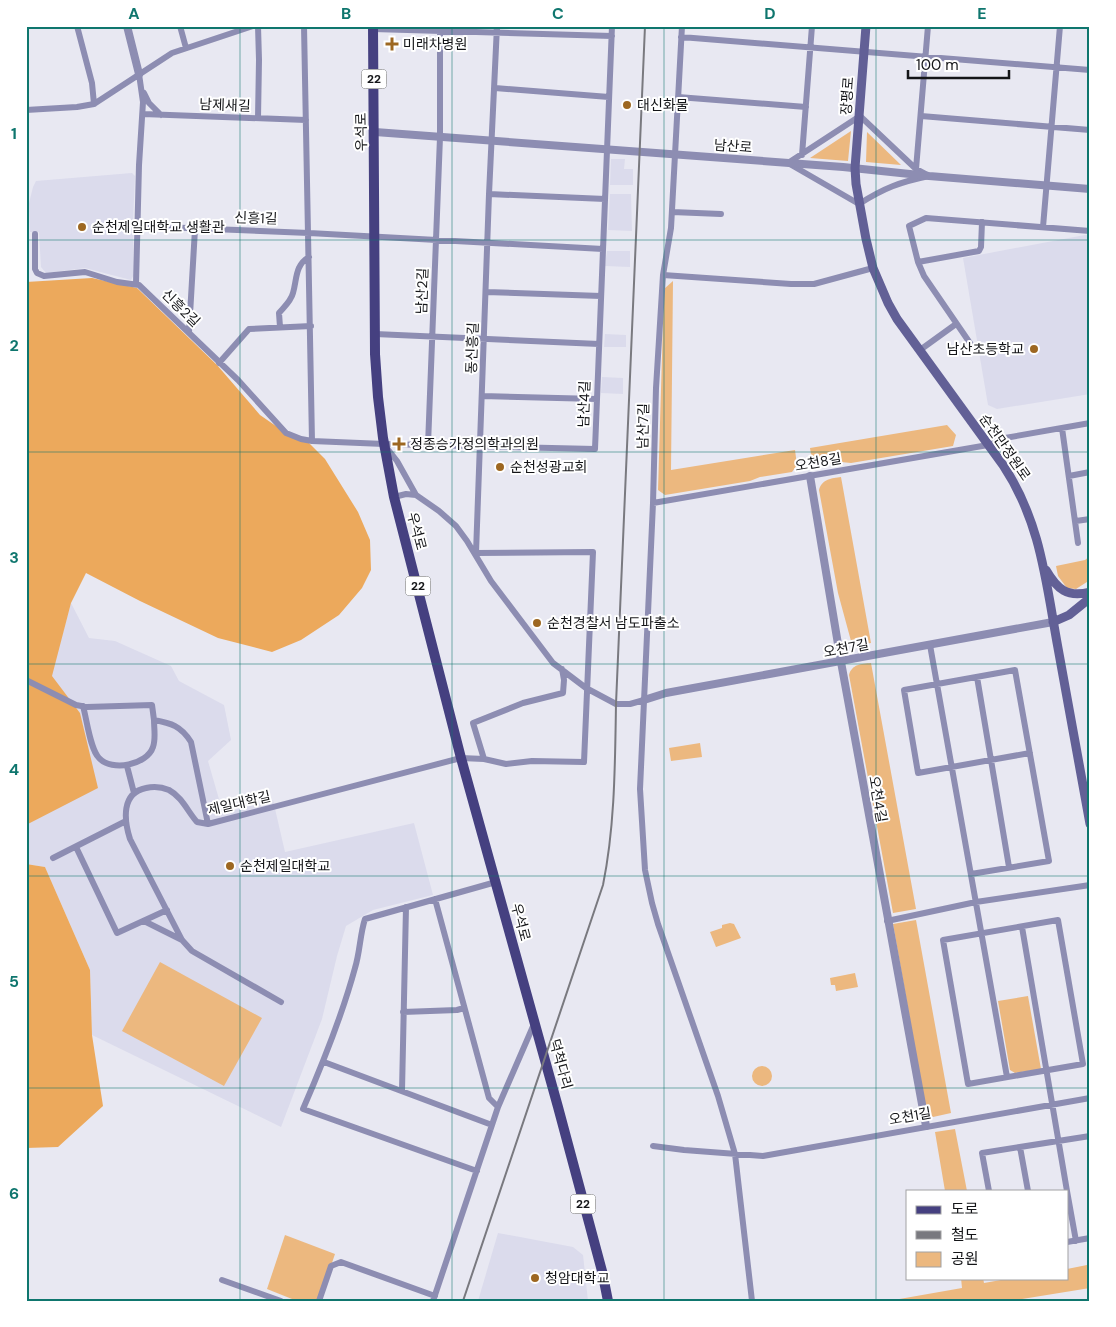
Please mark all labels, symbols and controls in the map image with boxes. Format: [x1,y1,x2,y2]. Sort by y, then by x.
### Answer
text: A [128,3,140,24]
text: B [341,3,351,24]
text: C [552,3,564,24]
text: D [764,3,776,24]
text: E [977,3,987,24]
place label: 미래차병원 [403,35,467,53]
marker: 미래차병원 [385,37,399,51]
scale bar [908,48,1010,80]
text: 100 m [916,55,959,75]
road number: 22 [362,70,386,88]
street label: 장평로 [837,76,857,116]
street label: 남제새길 [199,95,251,115]
place label: 대신화물 [637,96,689,114]
marker: 대신화물 [621,99,633,111]
street label: 우석로 [352,112,370,151]
text: 1 [11,123,17,144]
street label: 남산로 [713,136,753,156]
street label: 신흥1길 [234,208,278,228]
place label: 순천제일대학교 생활관 [92,218,225,236]
marker: 순천제일대학교 생활관 [76,221,88,233]
street label: 남산2길 [412,267,432,315]
street label: 신흥2길 [158,285,204,331]
street label: 동신흥길 [462,322,482,374]
text: 2 [9,335,19,356]
place label: 남산초등학교 [947,340,1024,358]
marker: 남산초등학교 [1028,343,1040,355]
street label: 남산4길 [574,380,594,428]
street label: 남산7길 [634,403,652,449]
street label: 순천만정원로 [975,410,1035,484]
place label: 정종승가정의학과의원 [410,435,539,453]
marker: 정종승가정의학과의원 [392,437,406,451]
street label: 오천8길 [793,449,843,475]
place label: 순천성광교회 [510,458,587,476]
marker: 순천성광교회 [494,461,506,473]
street label: 우석로 [403,510,431,552]
text: 3 [9,547,19,568]
road number: 22 [406,576,430,596]
place label: 순천경찰서 남도파출소 [547,614,680,632]
marker: 순천경찰서 남도파출소 [531,617,543,629]
street label: 오천7길 [822,635,870,661]
text: 4 [9,759,19,780]
street label: 오천4길 [865,774,891,824]
street label: 제일대학길 [206,787,272,819]
place label: 순천제일대학교 [240,857,330,875]
marker: 순천제일대학교 [224,860,236,872]
street label: 우석로 [507,901,535,943]
text: 5 [9,971,19,992]
street label: 덕척다리 [546,1037,576,1091]
street label: 오천1길 [887,1103,933,1129]
text: 6 [9,1183,19,1204]
legend [906,1190,1068,1280]
road number: 22 [570,1194,596,1214]
text: 도로 [951,1199,979,1219]
text: 철도 [951,1225,979,1245]
text: 공원 [951,1249,979,1269]
place label: 청암대학교 [545,1269,610,1287]
marker: 청암대학교 [529,1272,541,1284]

